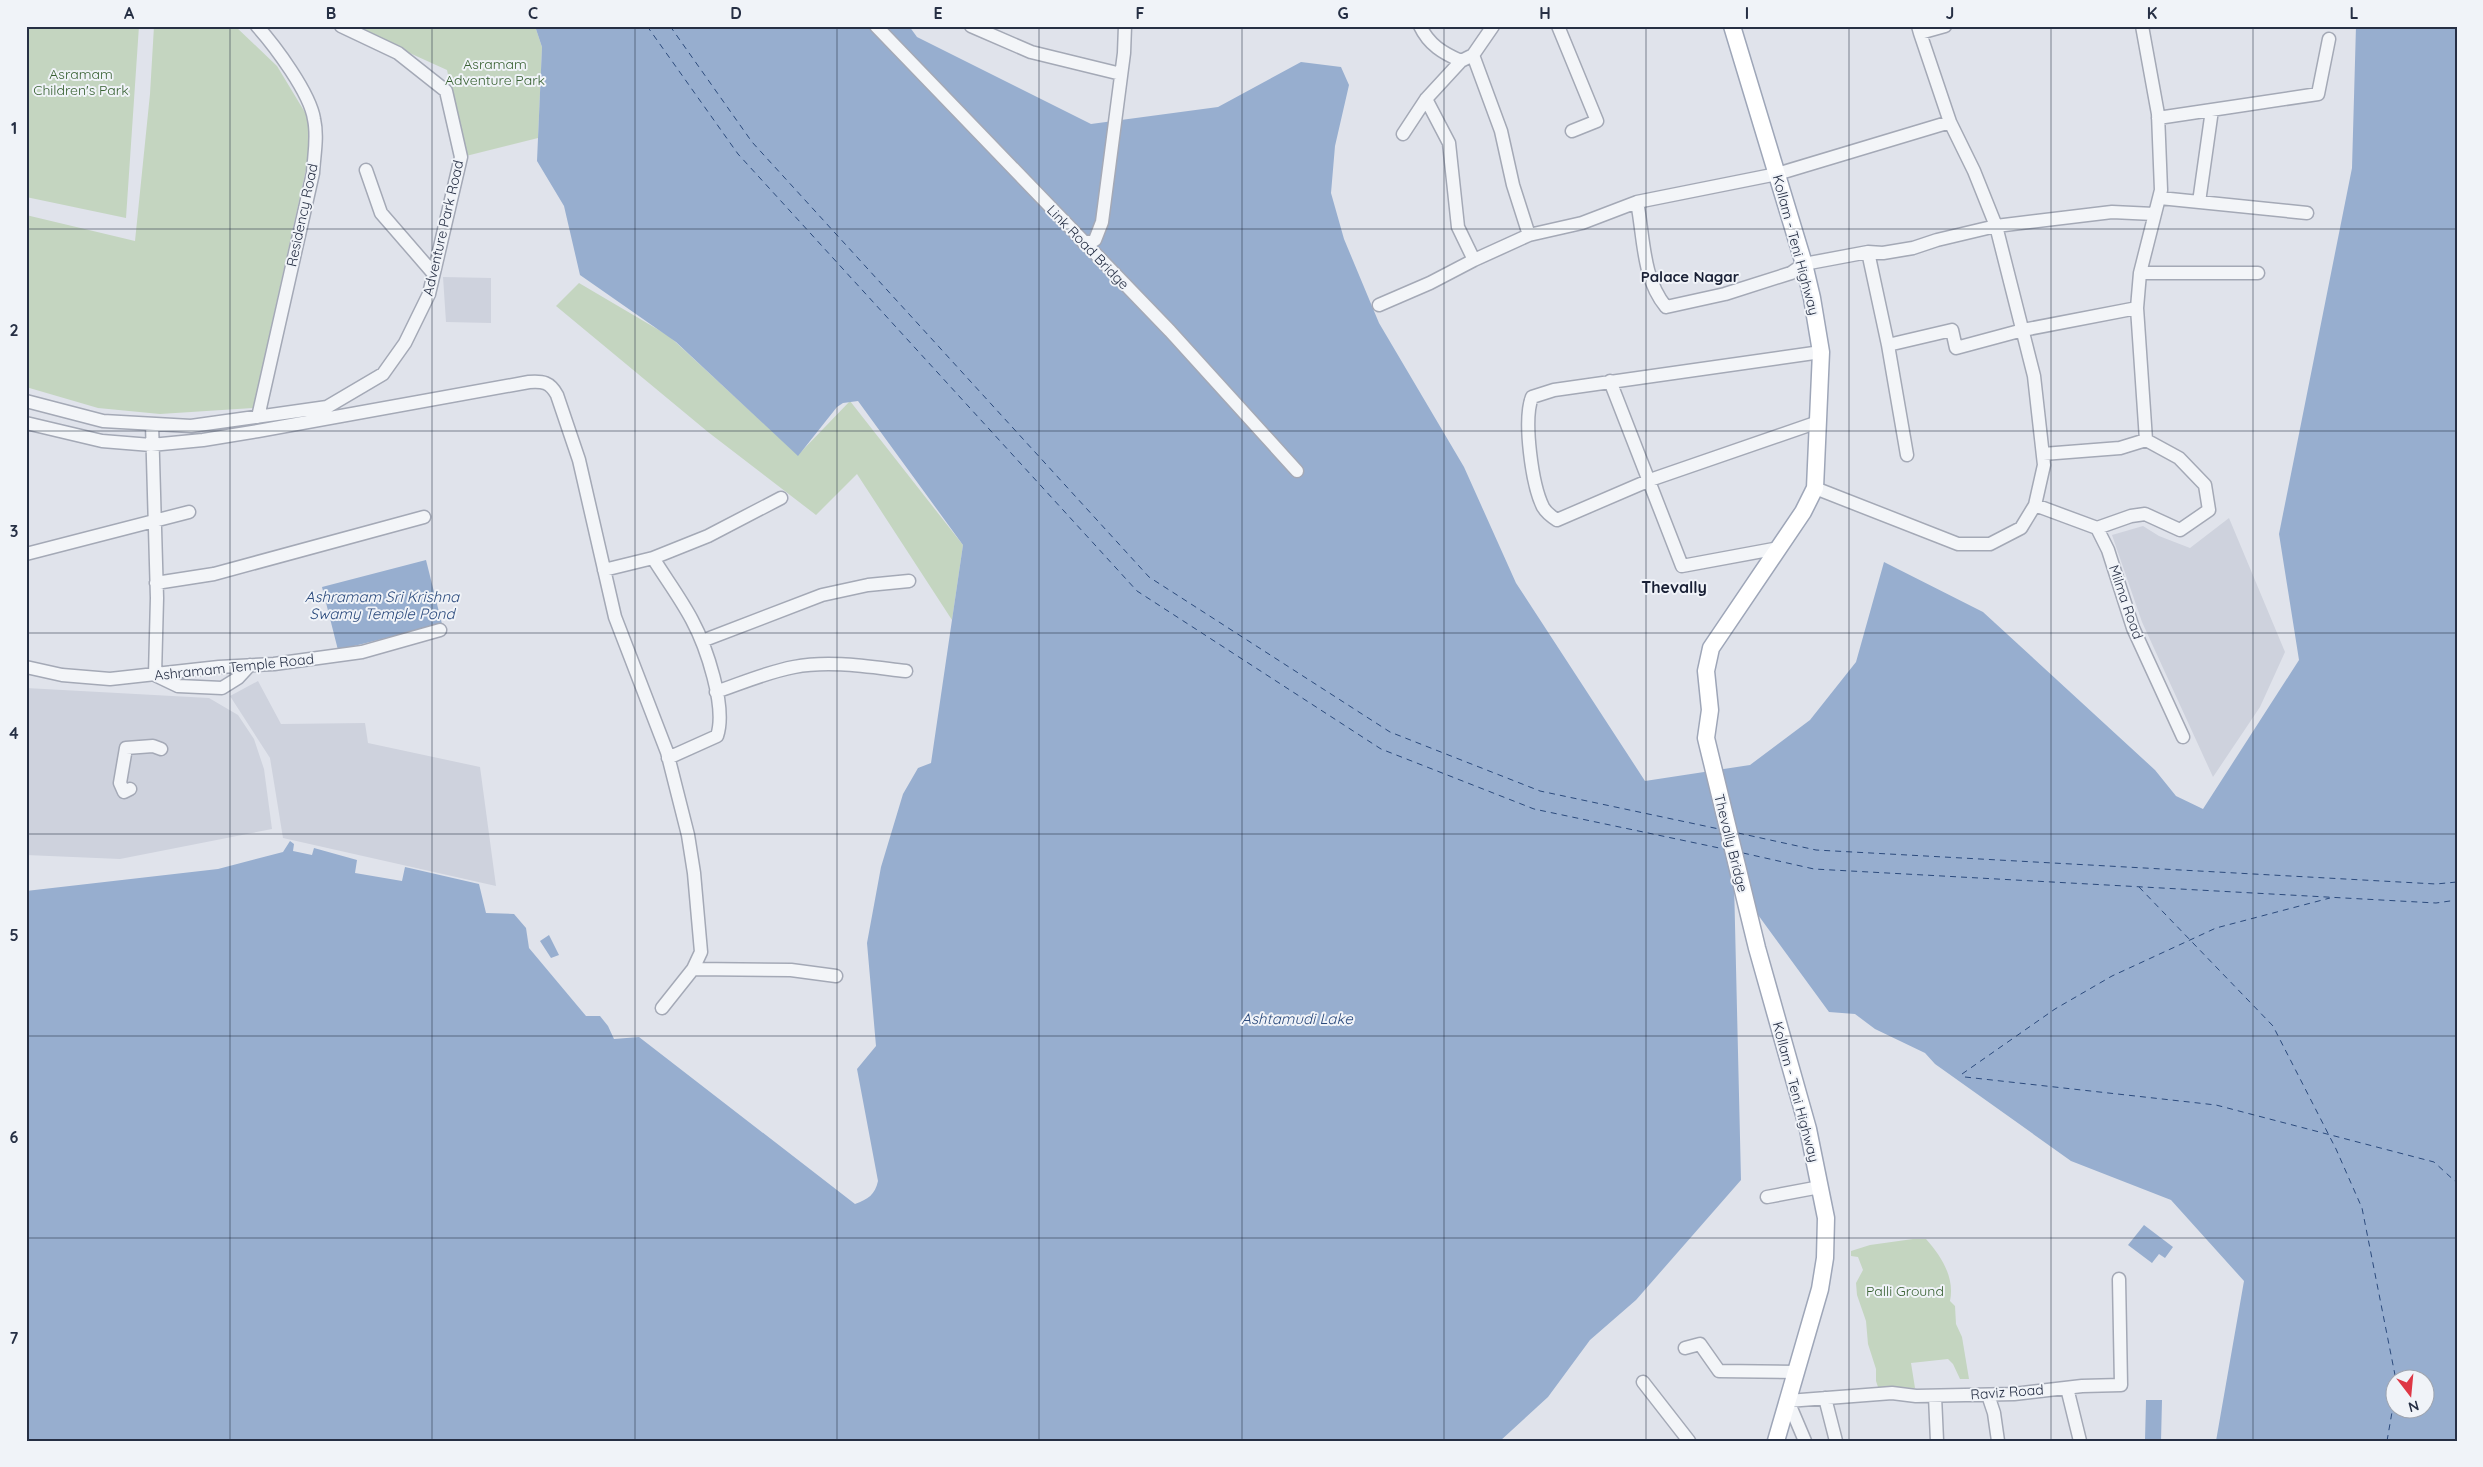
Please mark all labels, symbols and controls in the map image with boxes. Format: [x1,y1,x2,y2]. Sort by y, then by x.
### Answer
text: A [124,3,135,23]
text: B [326,3,336,23]
text: C [528,3,538,23]
text: D [730,3,742,23]
text: E [933,3,943,23]
text: F [1136,3,1145,23]
text: G [1337,3,1349,23]
text: H [1539,3,1551,23]
text: I [1745,3,1749,23]
text: J [1946,3,1954,23]
text: K [2147,3,2157,23]
text: L [2350,3,2359,23]
park label: Asramam Adventure Park [445,55,545,89]
park label: Asramam Children's Park [33,65,129,99]
text: 1 [11,118,17,138]
street label: Adventure Park Road [419,158,467,298]
street label: Residency Road [282,162,322,268]
street label: Kollam - Teni Highway [1769,173,1823,317]
street label: Link Road Bridge [1043,201,1133,293]
district label: Palace Nagar [1641,267,1740,286]
text: 2 [9,320,19,340]
text: 3 [10,521,18,541]
street label: Milma Road [2105,562,2147,642]
district label: Thevally [1641,577,1707,597]
water label: Ashramam Sri Krishna Swamy Temple Pond [305,587,460,623]
street label: Ashramam Temple Road [153,650,315,684]
text: 4 [9,723,19,743]
street label: Thevally Bridge [1710,792,1752,894]
text: 5 [9,925,19,945]
water label: Ashtamudi Lake [1241,1009,1353,1028]
street label: Kollam - Teni Highway [1769,1020,1823,1164]
text: 6 [10,1127,19,1147]
park label: Palli Ground [1866,1282,1944,1300]
text: 7 [10,1328,19,1348]
north arrow [2386,1370,2436,1420]
street label: Raviz Road [1970,1380,2044,1404]
text: N [2406,1396,2421,1417]

